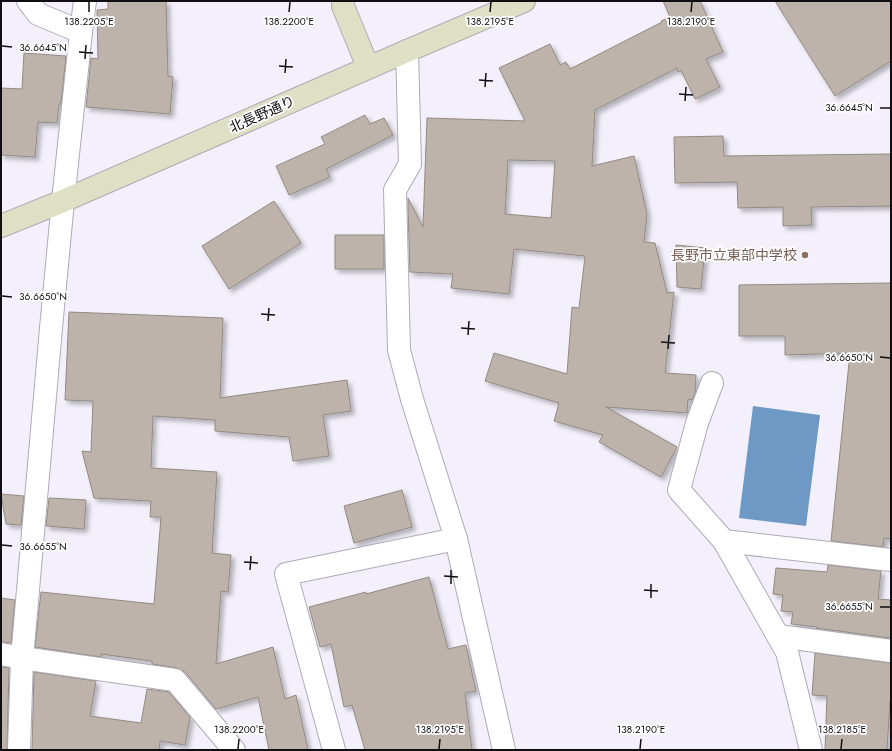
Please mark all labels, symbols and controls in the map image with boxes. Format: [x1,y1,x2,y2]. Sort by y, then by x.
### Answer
text: 138.2205°E [64,14,114,29]
text: 138.2200°E [264,14,314,29]
text: 138.2195°E [466,14,514,29]
text: 138.2190°E [667,14,715,29]
text: 36.6645°N [19,40,67,55]
street label: 北長野通り [226,91,298,137]
text: 36.6645°N [825,100,873,115]
place label: 長野市立東部中学校 [671,245,797,265]
marker: 長野市立東部中学校 [800,250,810,260]
text: 36.6650°N [19,289,67,304]
text: 36.6650°N [825,350,873,365]
text: 36.6655°N [19,539,67,554]
text: 36.6655°N [825,599,873,614]
text: 138.2200°E [214,722,264,737]
text: 138.2195°E [416,722,464,737]
text: 138.2190°E [617,722,665,737]
text: 138.2185°E [818,722,866,737]

